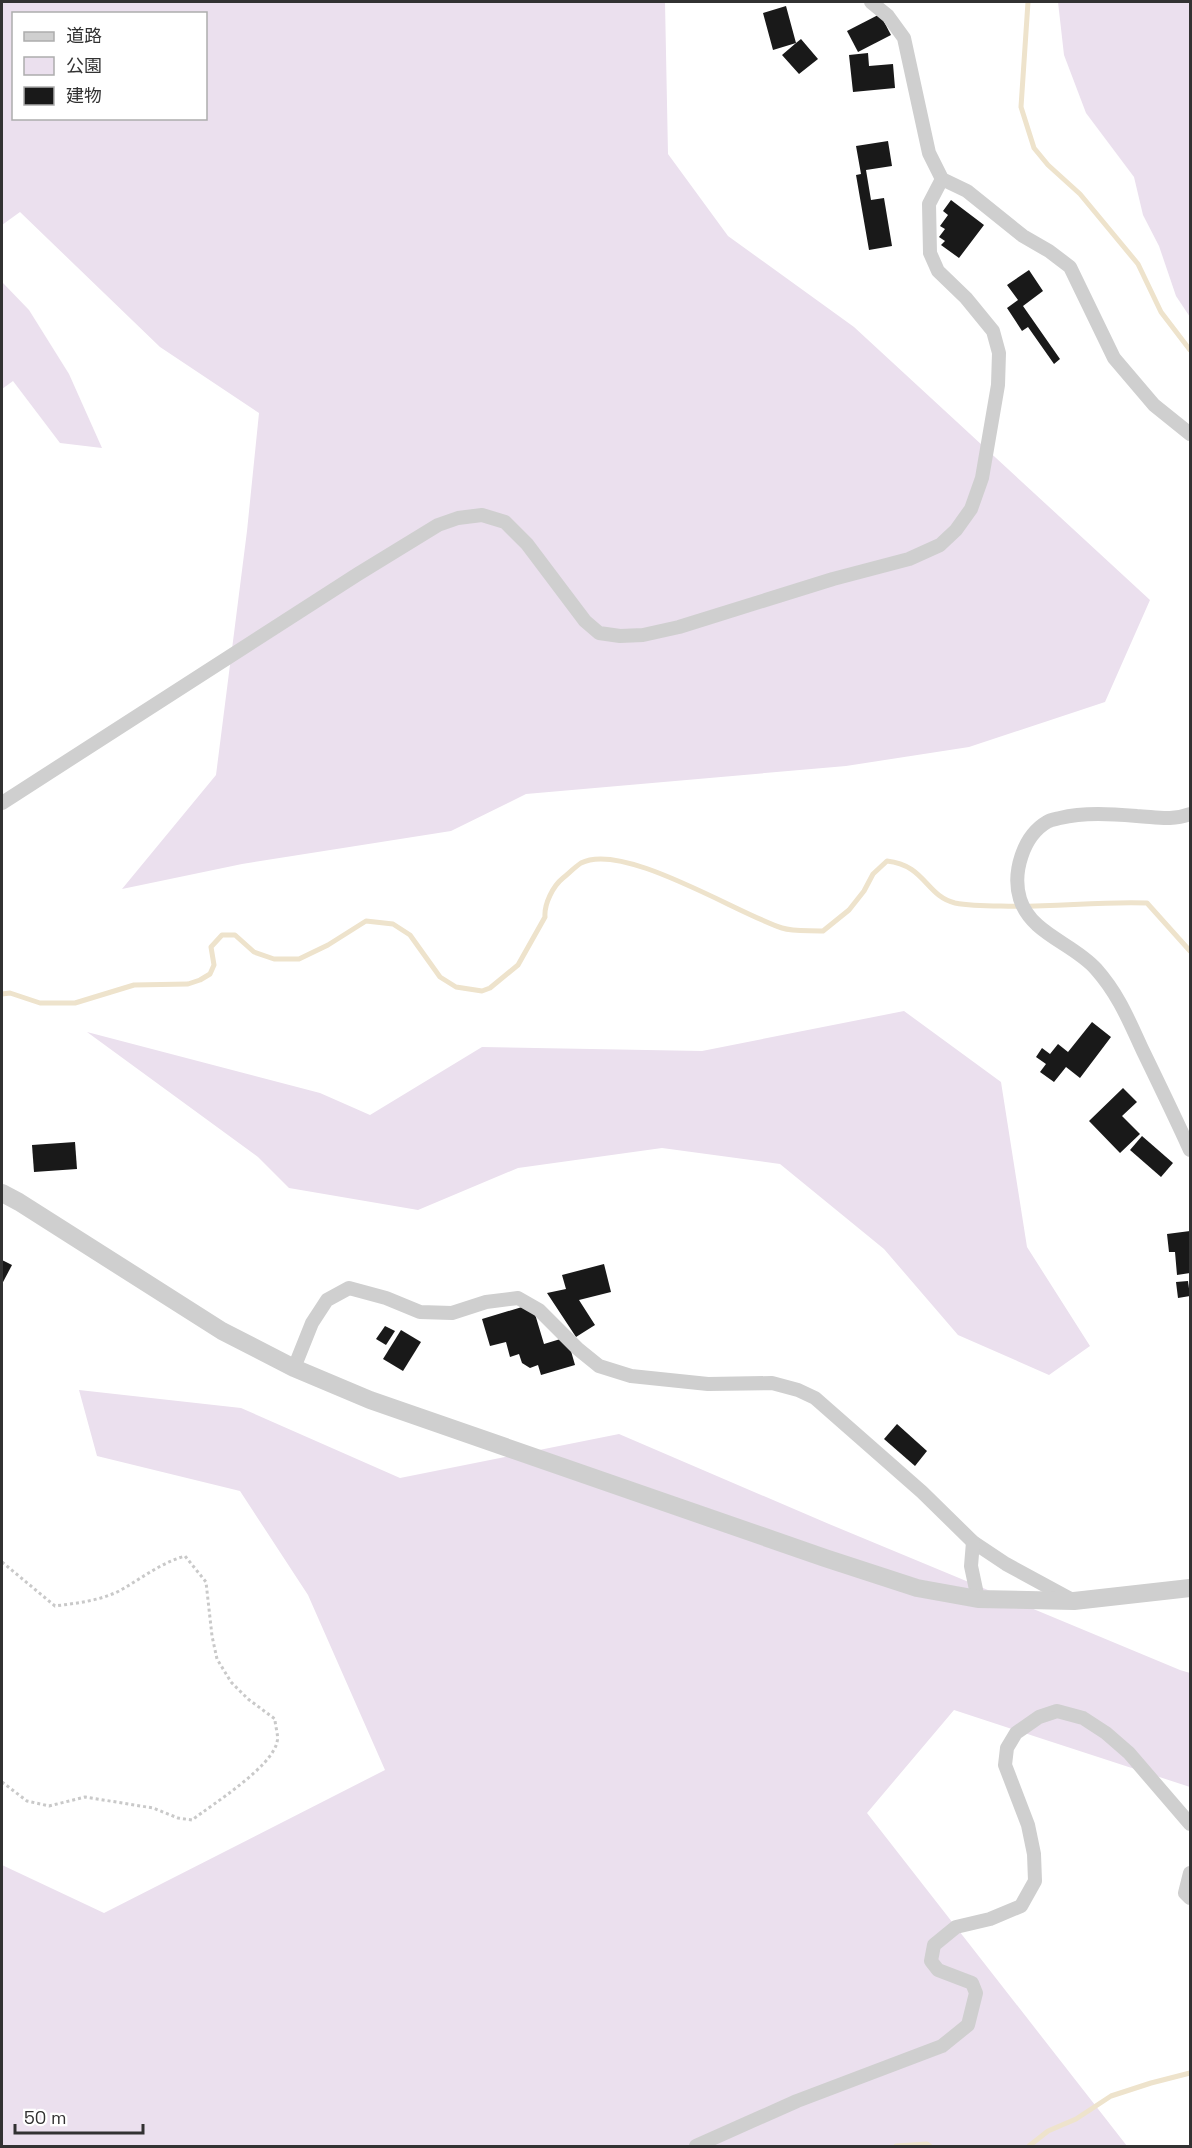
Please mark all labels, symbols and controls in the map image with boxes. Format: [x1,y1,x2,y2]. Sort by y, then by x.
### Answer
legend [12,12,207,120]
text: 道路 [66,24,102,47]
text: 公園 [66,54,102,77]
text: 建物 [66,84,102,107]
scale bar [15,2097,142,2135]
text: 50 m [24,2106,66,2129]

